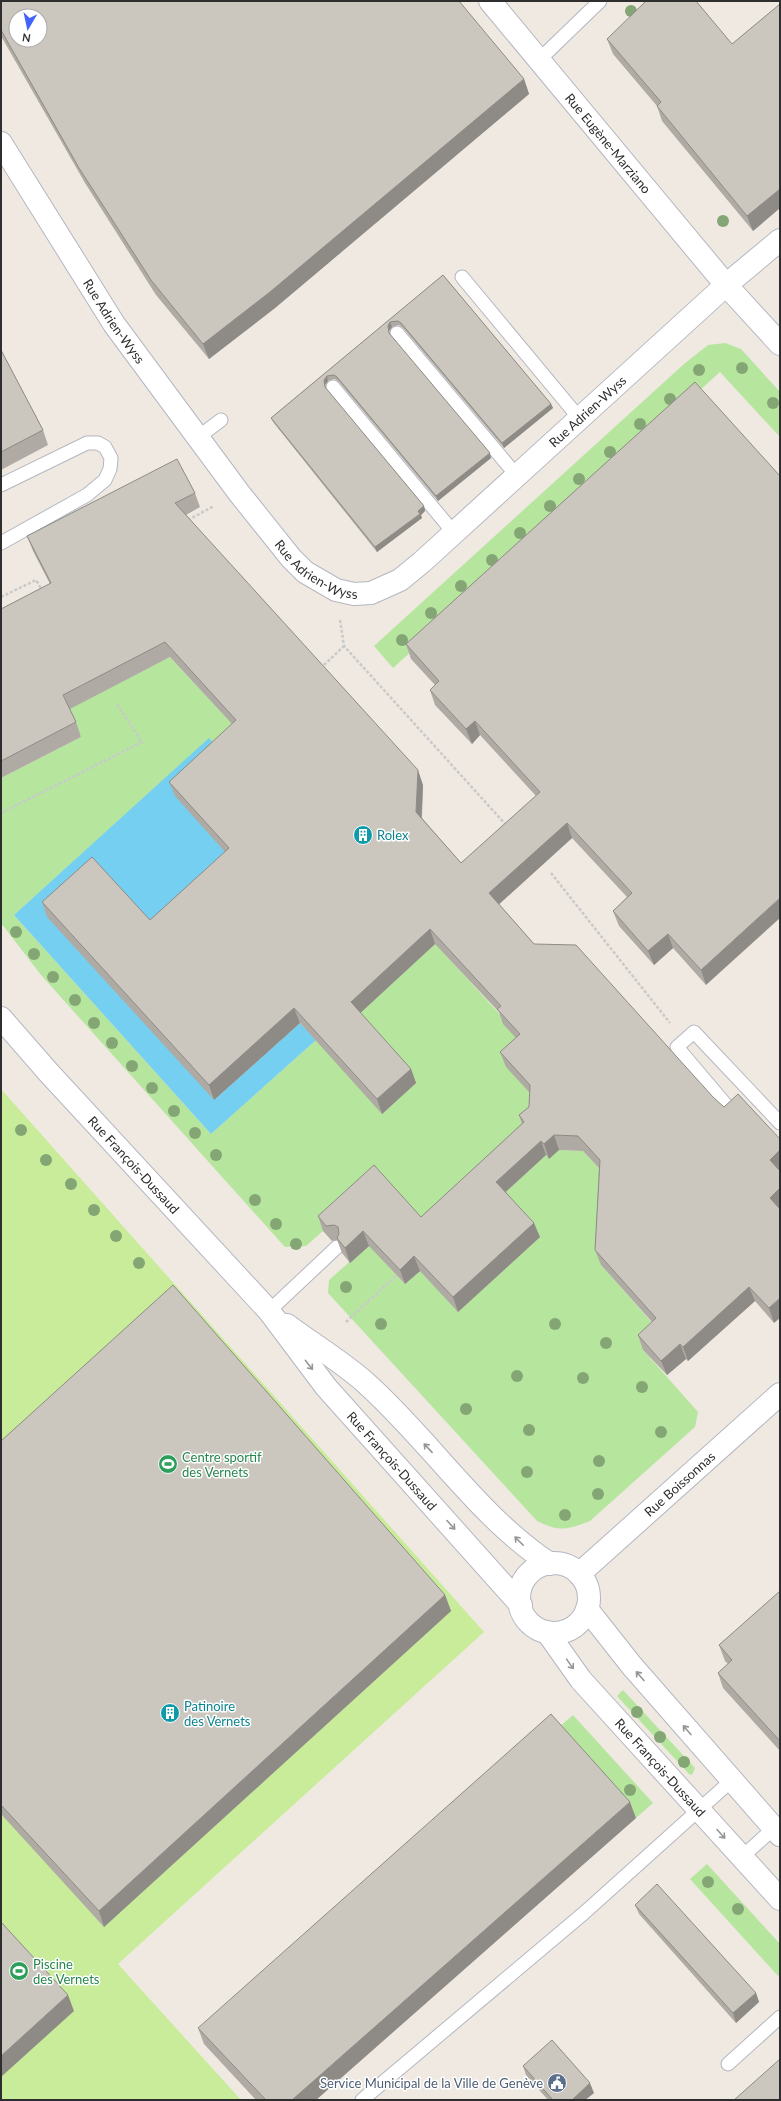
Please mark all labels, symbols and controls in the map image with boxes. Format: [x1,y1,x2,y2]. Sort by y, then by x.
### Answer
north arrow [8,8,48,48]
text: N [21,31,32,45]
street label: Rue Eugène-Marziano [562,90,655,197]
street label: Rue Adrien-Wyss [80,276,149,367]
street label: Rue Adrien-Wyss [546,372,630,450]
street label: Rue Adrien-Wyss [272,536,358,602]
building icon: Rolex [352,824,374,846]
place label: Rolex [377,827,409,843]
street label: Rue François-Dussaud [85,1113,183,1217]
one-way arrow [305,1359,313,1370]
street label: Rue François-Dussaud [344,1408,440,1513]
one-way arrow [423,1443,433,1453]
street label: Rue Boissonnas [641,1448,718,1520]
place label: Centre sportif des Vernets [182,1449,262,1480]
sports icon: Centre sportif des Vernets [157,1453,179,1475]
one-way arrow [446,1520,456,1530]
one-way arrow [514,1536,524,1546]
one-way arrow [566,1658,574,1669]
one-way arrow [636,1671,645,1681]
place label: Patinoire des Vernets [184,1698,251,1729]
building icon: Patinoire des Vernets [159,1702,181,1724]
street label: Rue François-Dussaud [612,1715,709,1820]
one-way arrow [683,1725,692,1735]
one-way arrow [717,1829,726,1839]
place label: Piscine des Vernets [33,1956,100,1987]
sports icon: Piscine des Vernets [8,1960,30,1982]
public building icon: Service Municipal de la Ville de Genève [546,2072,568,2094]
place label: Service Municipal de la Ville de Genève [320,2075,543,2091]

